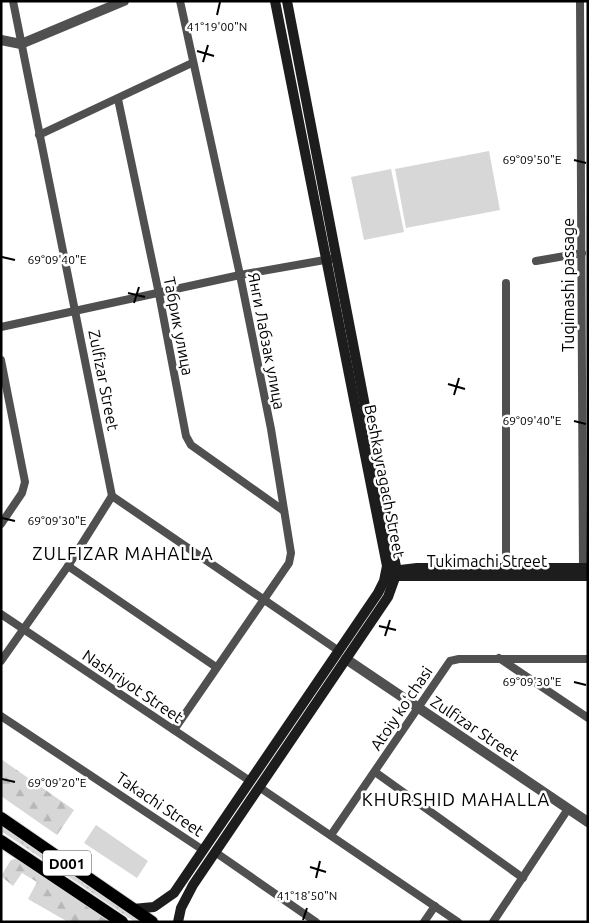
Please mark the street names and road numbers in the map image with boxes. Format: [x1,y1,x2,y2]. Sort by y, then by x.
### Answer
street label: Tuqimashi passage [559,218,577,352]
street label: Янги Лабзак улица [245,271,289,411]
street label: Табрик улица [161,275,197,377]
street label: Zulfizar Street [85,328,123,433]
street label: Beshkayragach Street [361,403,409,560]
street label: Tukimachi Street [427,552,548,570]
street label: Nashriyot Street [79,646,187,727]
street label: Atoiy koʻchasi [366,663,436,753]
street label: Zulfizar Street [428,692,523,764]
street label: Takachi Street [113,768,208,840]
road number: D001 [43,850,91,876]

